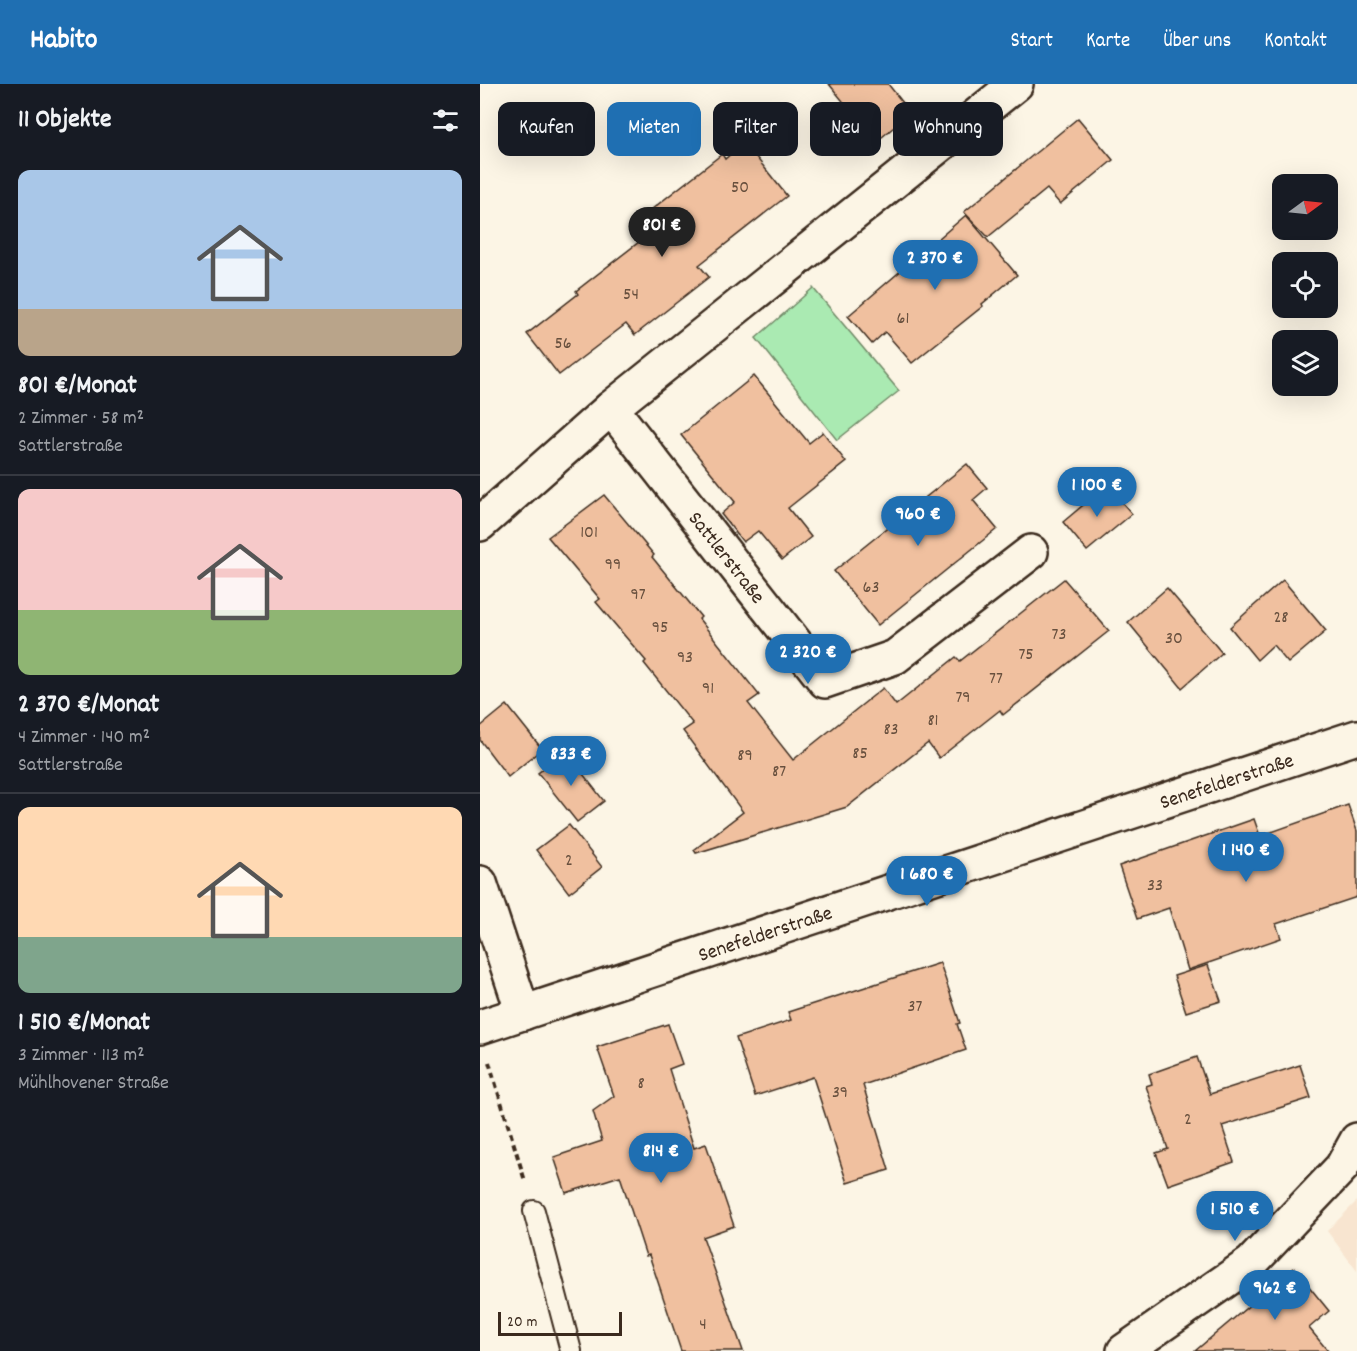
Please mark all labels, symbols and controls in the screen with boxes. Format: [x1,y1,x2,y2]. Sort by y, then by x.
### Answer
text: Habito [30,22,98,62]
text: Start [1011,27,1053,57]
text: Karte [1086,27,1130,57]
text: Über uns [1163,27,1231,57]
text: Kontakt [1264,27,1327,57]
text: 11 Objekte [18,102,111,139]
chip: Kaufen [498,102,595,156]
chip: Mieten [607,102,701,156]
chip: Filter [713,102,798,156]
chip: Neu [810,102,881,156]
chip: Wohnung [893,102,1003,156]
icon: filters [429,104,462,137]
north arrow [1272,174,1338,240]
map controls [1272,174,1338,396]
house number: 50 [731,176,749,201]
pin: 801 € [620,207,704,258]
icon: home [186,209,294,317]
text: 801 € [642,212,682,240]
pin: 2 370 € [880,240,990,291]
text: 2 370 € [907,245,963,273]
button: locate [1272,252,1338,318]
house number: 54 [623,283,639,308]
house number: 61 [897,307,909,332]
button: layers [1272,330,1338,396]
house number: 56 [554,332,572,357]
text: 801 €/Monat [18,368,137,405]
text: 2 Zimmer · 58 m² [18,405,144,433]
text: Sattlerstraße [18,433,123,461]
pin: 1 100 € [1042,467,1152,518]
text: 1 100 € [1072,472,1122,500]
pin: 960 € [876,496,960,547]
text: 960 € [895,501,941,529]
street label: Sattlerstraße [679,506,771,611]
house number: 101 [580,521,598,546]
icon: home [186,528,294,636]
house number: 99 [605,553,621,578]
house number: 63 [863,576,879,601]
house number: 97 [630,583,646,608]
house number: 28 [1273,606,1289,631]
house number: 95 [652,616,668,641]
house number: 73 [1052,623,1066,648]
house number: 30 [1165,627,1183,652]
pin: 2 320 € [753,634,863,685]
text: 2 320 € [779,639,837,667]
house number: 75 [1018,643,1034,668]
house number: 93 [677,646,693,671]
house number: 77 [989,667,1003,692]
house number: 91 [702,677,714,702]
house number: 79 [955,686,971,711]
text: 2 370 €/Monat [18,687,159,724]
house number: 81 [927,709,939,734]
house number: 83 [883,718,899,743]
text: 4 Zimmer · 140 m² [18,724,150,752]
pin: 833 € [529,736,613,787]
text: 833 € [550,741,592,769]
house number: 85 [852,742,868,767]
house number: 89 [737,744,753,769]
street label: Senefelderstraße [1156,747,1298,819]
text: Sattlerstraße [18,752,123,780]
house number: 87 [772,760,786,785]
pin: 1 140 € [1191,832,1301,883]
text: 1 140 € [1222,837,1270,865]
icon: home [186,846,294,954]
house number: 2 [565,849,573,874]
pin: 1 680 € [872,856,982,907]
text: 1 680 € [900,861,954,889]
house number: 33 [1147,874,1163,899]
street label: Senefelderstraße [695,900,837,972]
house number: 37 [908,995,923,1020]
text: 1 510 €/Monat [18,1005,150,1042]
text: 3 Zimmer · 113 m² [18,1042,145,1070]
text: Mühlhovener Straße [18,1070,169,1098]
house number: 8 [637,1072,645,1097]
house number: 39 [832,1081,848,1106]
house number: 2 [1184,1108,1192,1133]
pin: 814 € [619,1133,703,1184]
text: 814 € [643,1138,679,1166]
pin: 1 510 € [1180,1191,1290,1242]
text: 1 510 € [1210,1196,1260,1224]
pin: 962 € [1233,1270,1317,1321]
text: 962 € [1253,1275,1297,1303]
scale bar [498,1309,622,1336]
text: 20 m [507,1311,537,1334]
house number: 4 [699,1313,707,1338]

